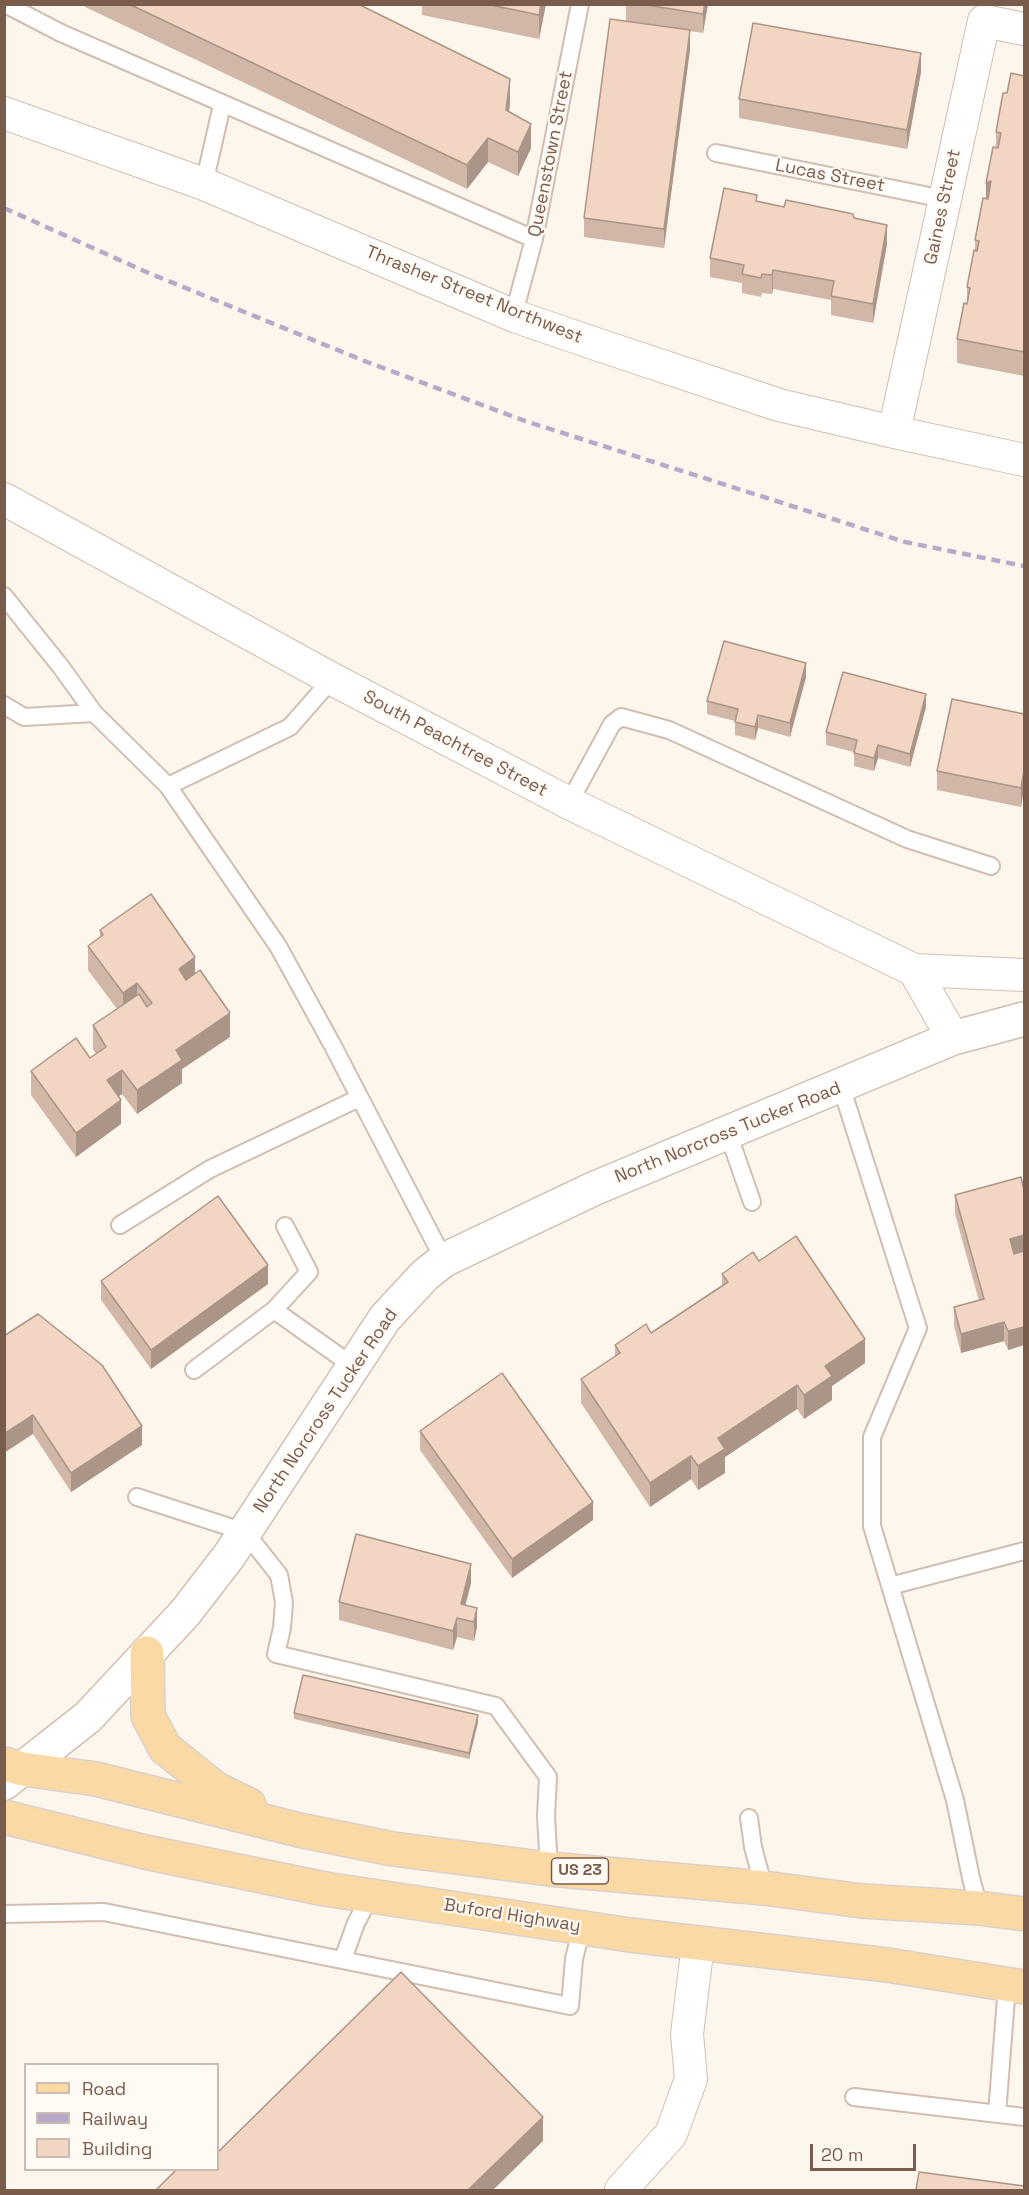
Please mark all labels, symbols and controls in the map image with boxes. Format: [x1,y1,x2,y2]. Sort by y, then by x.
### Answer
street label: Queenstown Street [524,69,578,239]
street label: Gaines Street [920,147,966,267]
street label: Lucas Street [773,155,887,197]
street label: Thrasher Street Northwest [362,242,586,348]
street label: South Peachtree Street [359,686,551,802]
street label: North Norcross Tucker Road [612,1078,844,1188]
street label: North Norcross Tucker Road [249,1305,403,1517]
road number: US 23 [552,1858,608,1884]
street label: Buford Highway [442,1895,582,1937]
legend [24,2063,219,2171]
text: Road [82,2077,126,2100]
text: Railway [82,2107,148,2130]
scale bar [813,2132,920,2170]
text: Building [82,2137,152,2160]
text: 20 m [821,2143,864,2166]

